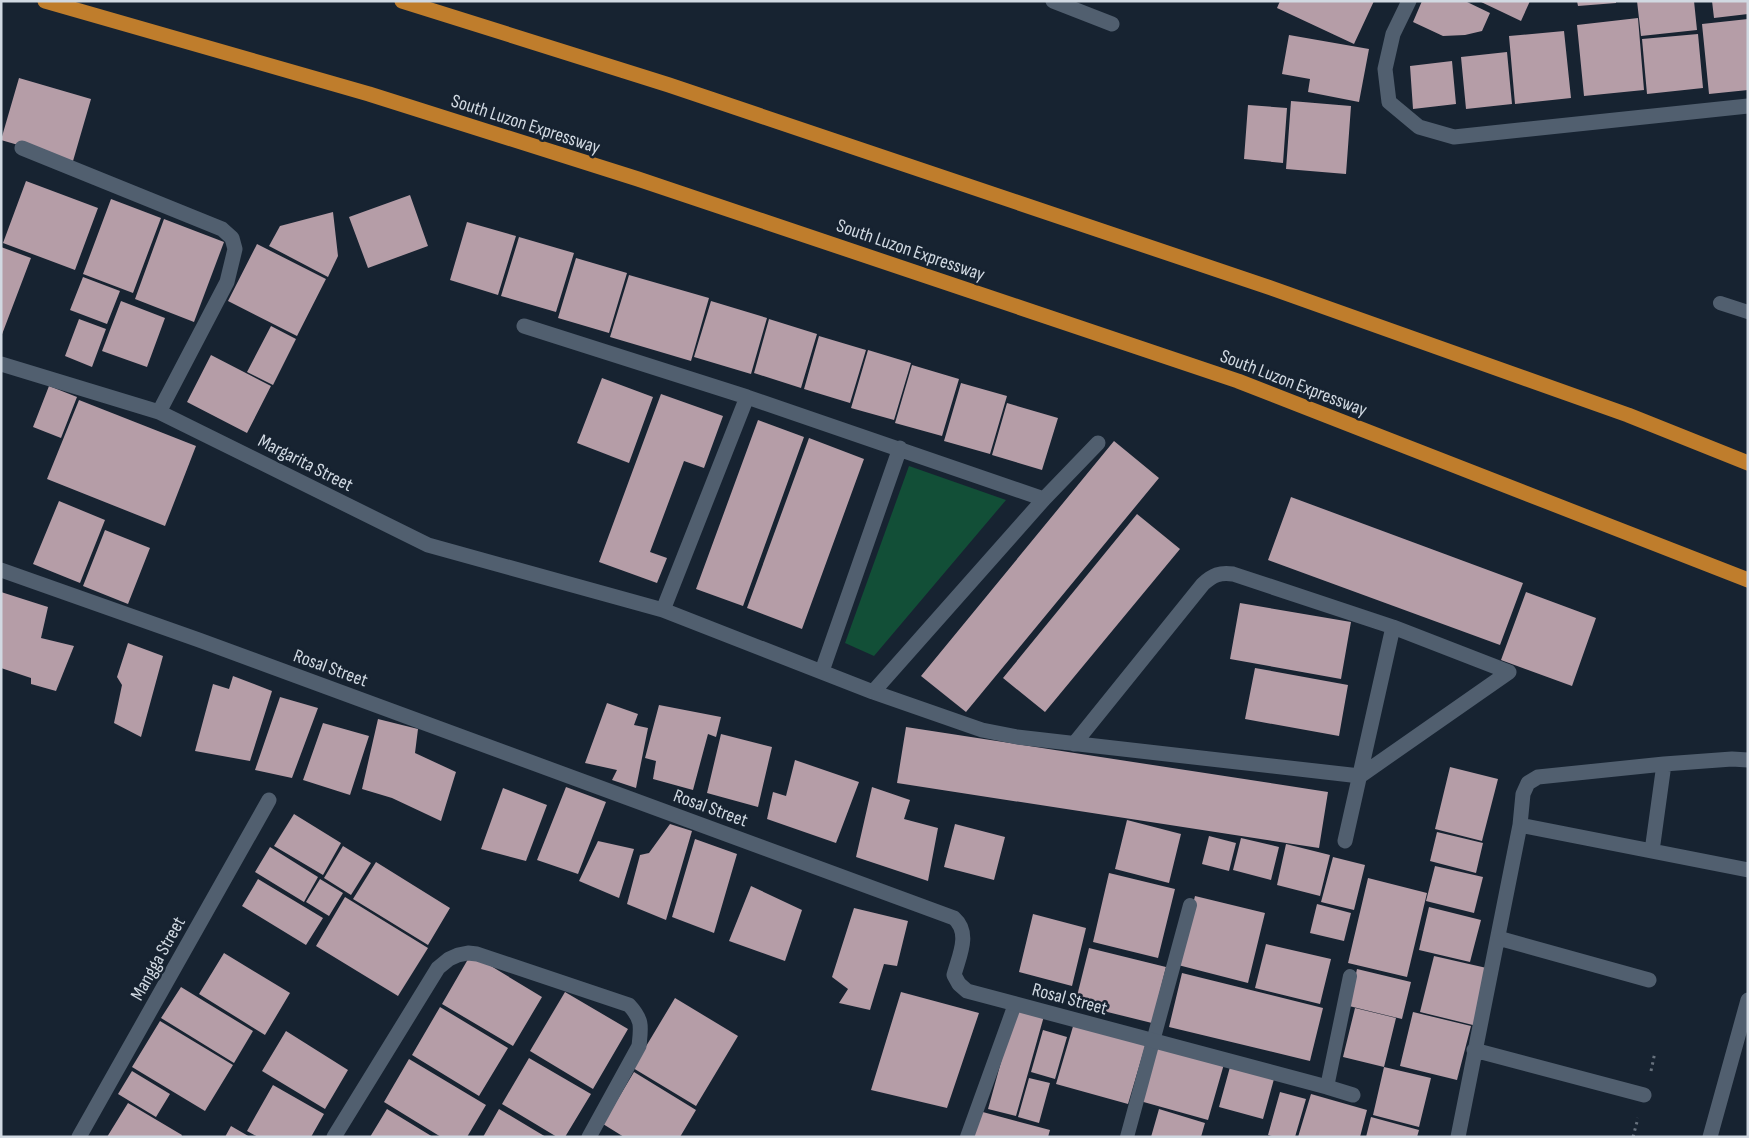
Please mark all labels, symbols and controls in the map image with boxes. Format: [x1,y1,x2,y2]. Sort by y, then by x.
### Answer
street label: South Luzon Expressway [448,89,604,160]
street label: South Luzon Expressway [833,214,988,287]
street label: South Luzon Expressway [1217,345,1371,422]
street label: Margarita Street [254,430,357,497]
street label: Rosal Street [290,644,371,692]
street label: Rosal Street [670,784,751,832]
street label: Mangga Street [126,913,191,1005]
street label: Rosal Street [1029,978,1110,1021]

